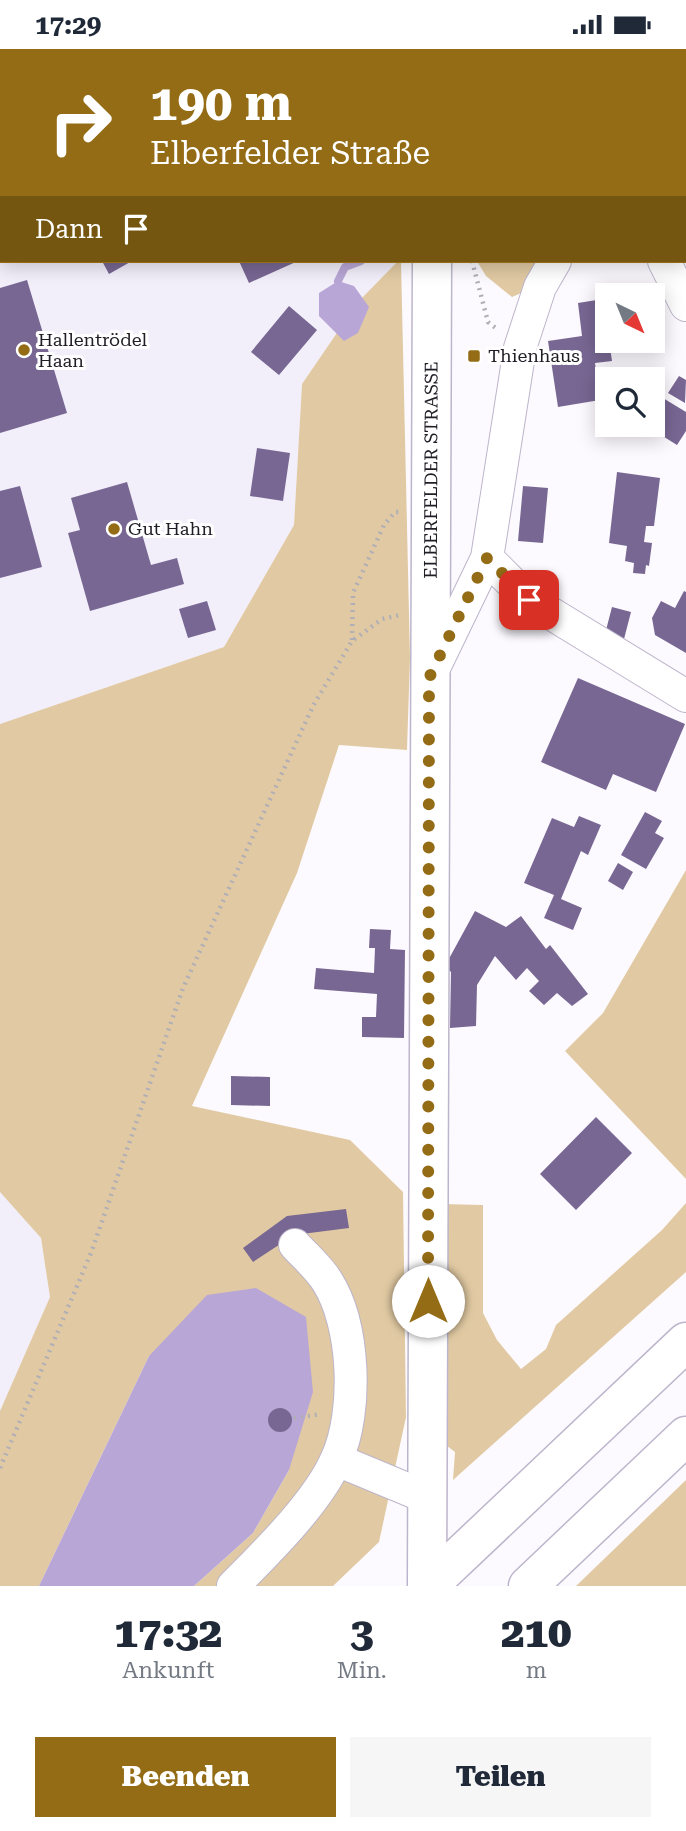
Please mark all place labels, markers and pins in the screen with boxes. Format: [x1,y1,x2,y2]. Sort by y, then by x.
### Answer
place label: Hallentrödel Haan [38,329,147,371]
marker: Hallentrödel Haan [16,342,32,358]
place label: Thienhaus [488,345,580,366]
marker: Thienhaus [466,348,482,364]
place label: Gut Hahn [128,518,213,539]
marker: Gut Hahn [106,521,122,537]
pin [499,570,559,630]

